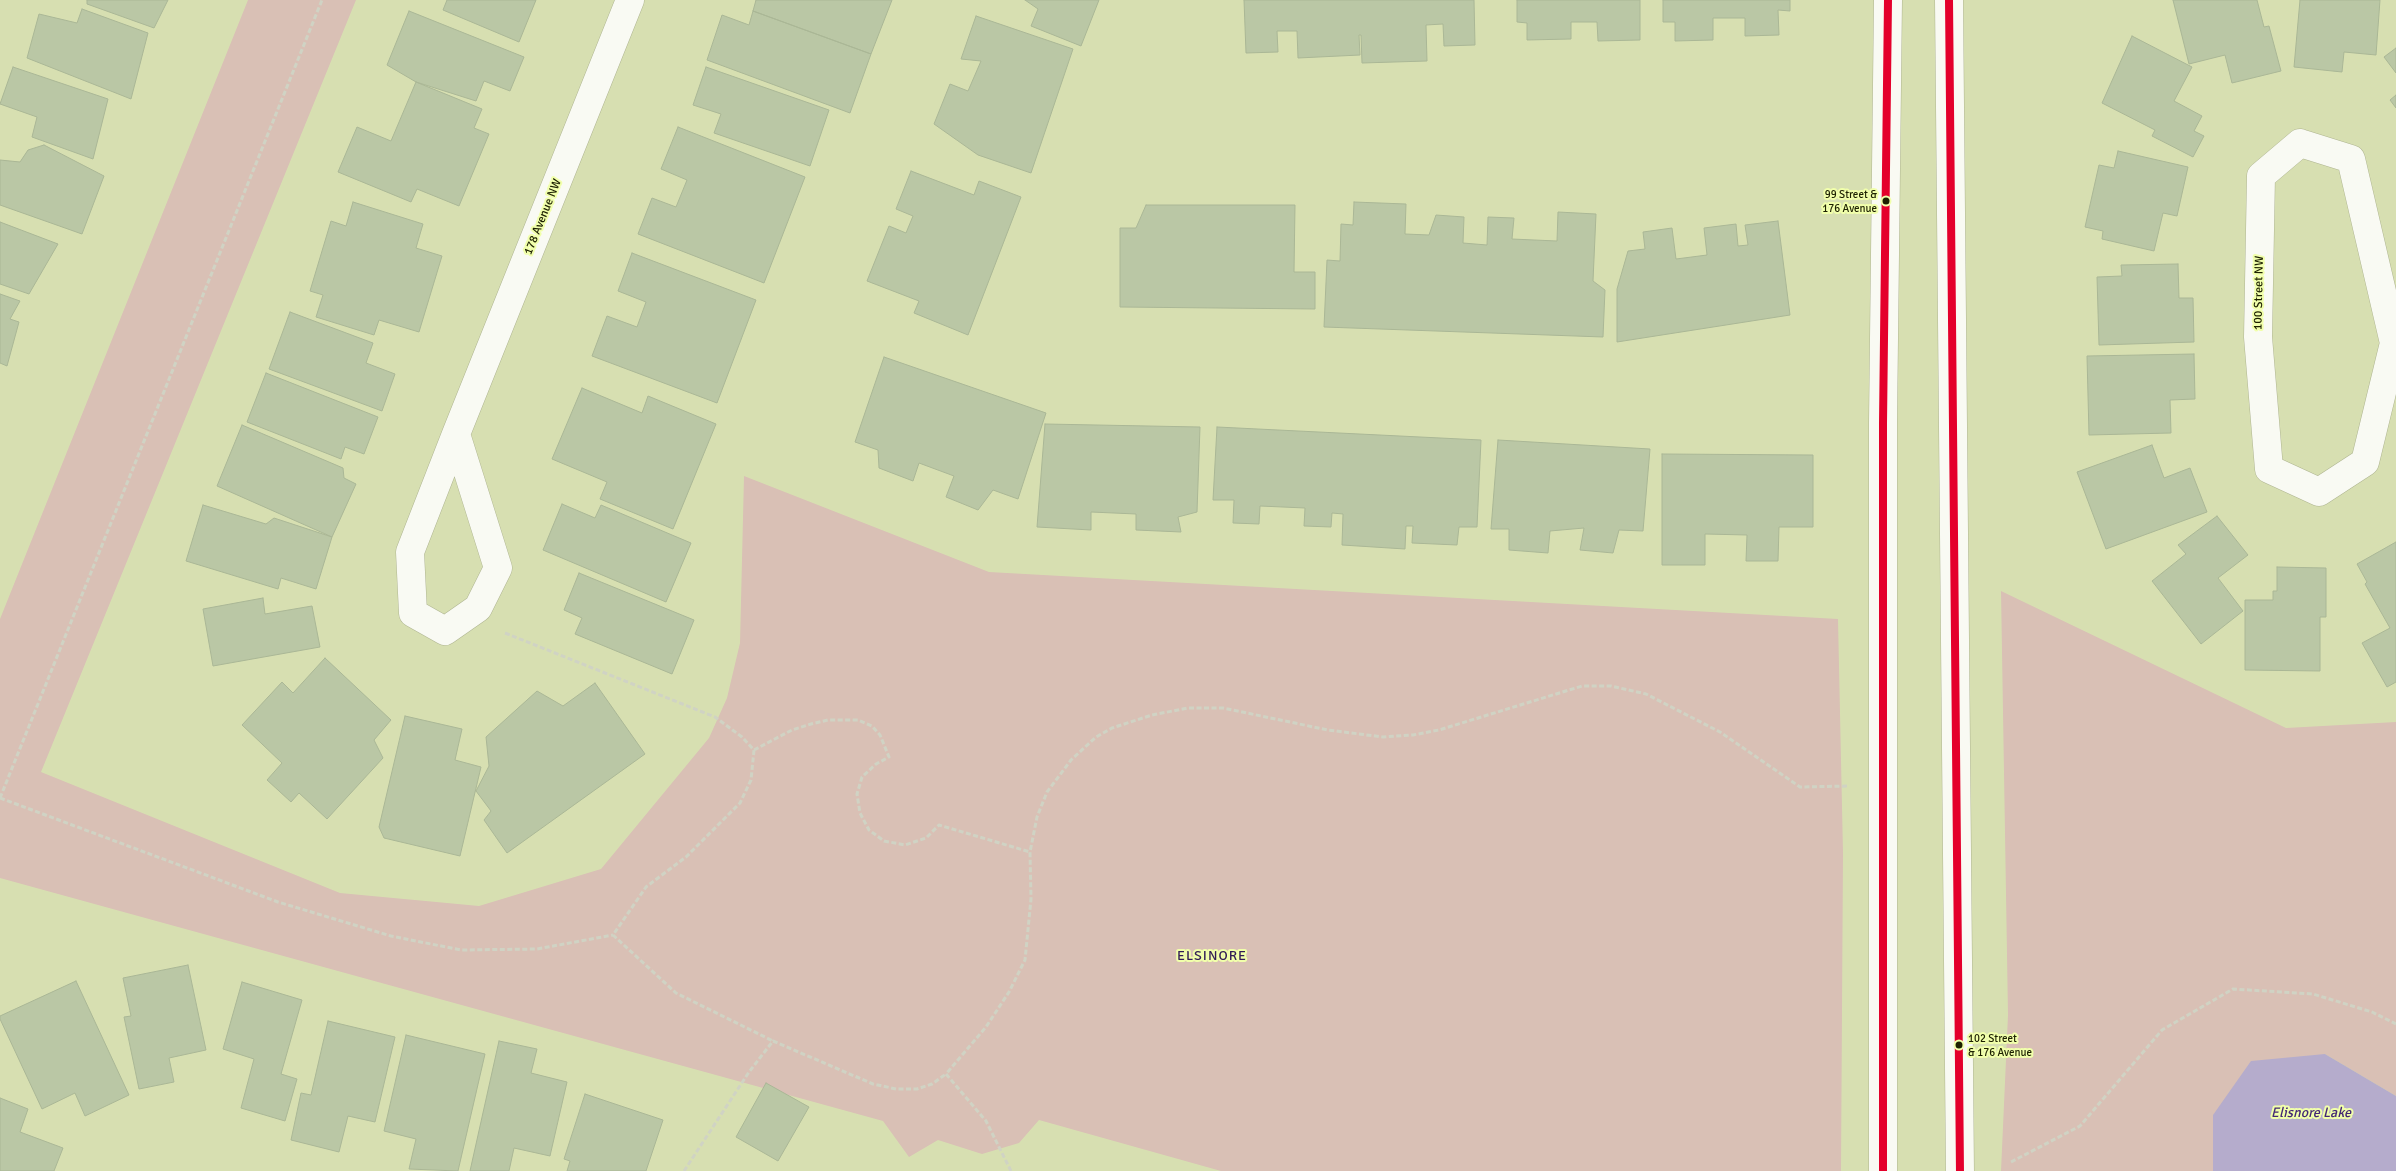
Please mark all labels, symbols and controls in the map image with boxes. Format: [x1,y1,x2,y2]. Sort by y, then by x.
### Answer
street label: 178 Avenue NW [521,177,565,257]
place label: 99 Street & 176 Avenue [1822,188,1877,214]
marker: 99 Street & 176 Avenue [1881,196,1891,206]
street label: 100 Street NW [2251,256,2267,330]
district label: ELSINORE [1176,948,1248,964]
place label: 102 Street & 176 Avenue [1968,1032,2032,1058]
marker: 102 Street & 176 Avenue [1954,1040,1964,1050]
water label: Elisnore Lake [2271,1105,2351,1121]

